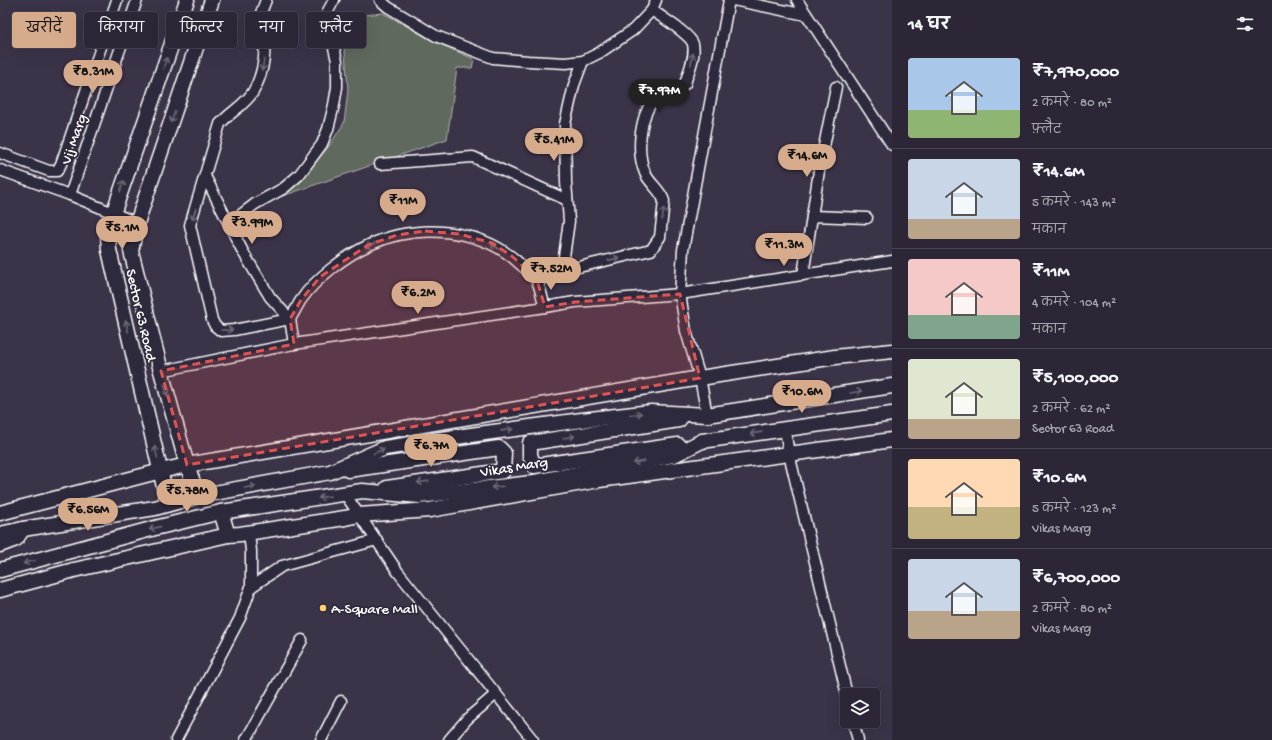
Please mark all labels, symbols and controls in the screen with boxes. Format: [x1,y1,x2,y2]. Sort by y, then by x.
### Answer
chip: खरीदें [12,12,76,48]
chip: किराया [84,12,158,48]
chip: फ़िल्टर [166,12,237,48]
chip: नया [245,12,298,48]
chip: फ़्लैट [306,12,366,48]
icon: filters [1234,13,1256,35]
text: 14 घर [908,16,950,36]
one-way arrow [688,53,696,66]
one-way arrow [162,57,169,70]
one-way arrow [258,58,266,71]
pin: ₹8.31M [60,60,126,94]
text: ₹7,970,000 [1032,63,1119,83]
text: ₹8.31M [72,65,114,80]
icon: home [940,74,988,122]
pin: ₹7.97M [626,79,692,113]
text: ₹7.97M [638,84,680,99]
text: 2 कमरे · 80 m² [1032,96,1112,111]
one-way arrow [168,110,176,122]
street label: Vij Marg [58,112,92,168]
text: फ़्लैट [1032,123,1062,138]
pin: ₹5.41M [521,128,587,162]
text: ₹5.41M [534,133,574,148]
pin: ₹14.6M [774,144,840,178]
text: ₹14.6M [787,149,827,164]
text: ₹14.6M [1032,163,1084,183]
icon: home [940,175,988,223]
one-way arrow [119,181,127,193]
pin: ₹11M [379,189,427,223]
text: ₹11M [389,194,417,209]
text: 5 कमरे · 143 m² [1032,196,1116,211]
one-way arrow [190,207,197,220]
one-way arrow [659,208,667,221]
pin: ₹3.99M [219,211,285,245]
pin: ₹5.1M [94,216,150,250]
text: ₹3.99M [231,216,273,231]
text: ₹5.1M [105,221,139,236]
text: मकान [1032,223,1066,238]
pin: ₹11.3M [751,233,817,267]
text: ₹11.3M [764,238,804,253]
one-way arrow [365,241,377,249]
one-way arrow [490,242,502,250]
one-way arrow [607,254,620,262]
pin: ₹7.52M [518,257,584,291]
text: ₹7.52M [530,262,572,277]
text: ₹11M [1032,263,1069,283]
street label: Sector 63 Road [121,267,160,365]
icon: home [940,275,988,323]
pin: ₹6.2M [390,281,446,315]
text: ₹6.2M [401,286,435,301]
text: 4 कमरे · 104 m² [1032,296,1116,311]
one-way arrow [122,320,130,333]
text: मकान [1032,323,1066,338]
one-way arrow [220,326,233,334]
text: ₹5,100,000 [1032,369,1118,389]
icon: home [940,375,988,423]
pin: ₹10.6M [769,380,835,414]
one-way arrow [163,383,170,396]
text: ₹10.6M [781,385,823,400]
one-way arrow [849,388,862,396]
text: 2 कमरे · 62 m² [1032,402,1110,417]
one-way arrow [629,410,642,417]
text: Sector 63 Road [1032,422,1114,437]
one-way arrow [500,426,513,434]
one-way arrow [750,429,763,437]
one-way arrow [562,433,575,441]
pin: ₹6.7M [403,434,459,468]
text: ₹6.7M [413,439,449,454]
one-way arrow [152,446,160,459]
one-way arrow [372,447,384,455]
street label: Vikas Marg [478,454,549,482]
one-way arrow [633,458,646,466]
text: ₹10.6M [1032,469,1086,489]
icon: home [940,475,988,523]
one-way arrow [417,478,430,486]
pin: ₹5.78M [154,479,220,513]
one-way arrow [243,482,256,490]
one-way arrow [491,483,504,491]
text: ₹5.78M [166,484,208,499]
one-way arrow [318,493,331,501]
pin: ₹6.56M [55,498,121,532]
text: 5 कमरे · 123 m² [1032,502,1116,517]
text: ₹6.56M [67,503,109,518]
text: Vikas Marg [1032,522,1091,537]
one-way arrow [149,525,162,532]
one-way arrow [23,559,36,566]
text: ₹6,700,000 [1032,569,1120,589]
icon: home [940,575,988,623]
place label: A-Square Mall [331,601,418,619]
text: 2 कमरे · 80 m² [1032,602,1112,617]
marker: A-Square Mall [318,603,328,613]
text: Vikas Marg [1032,622,1091,637]
map controls [840,688,880,728]
button: layers [840,688,880,728]

